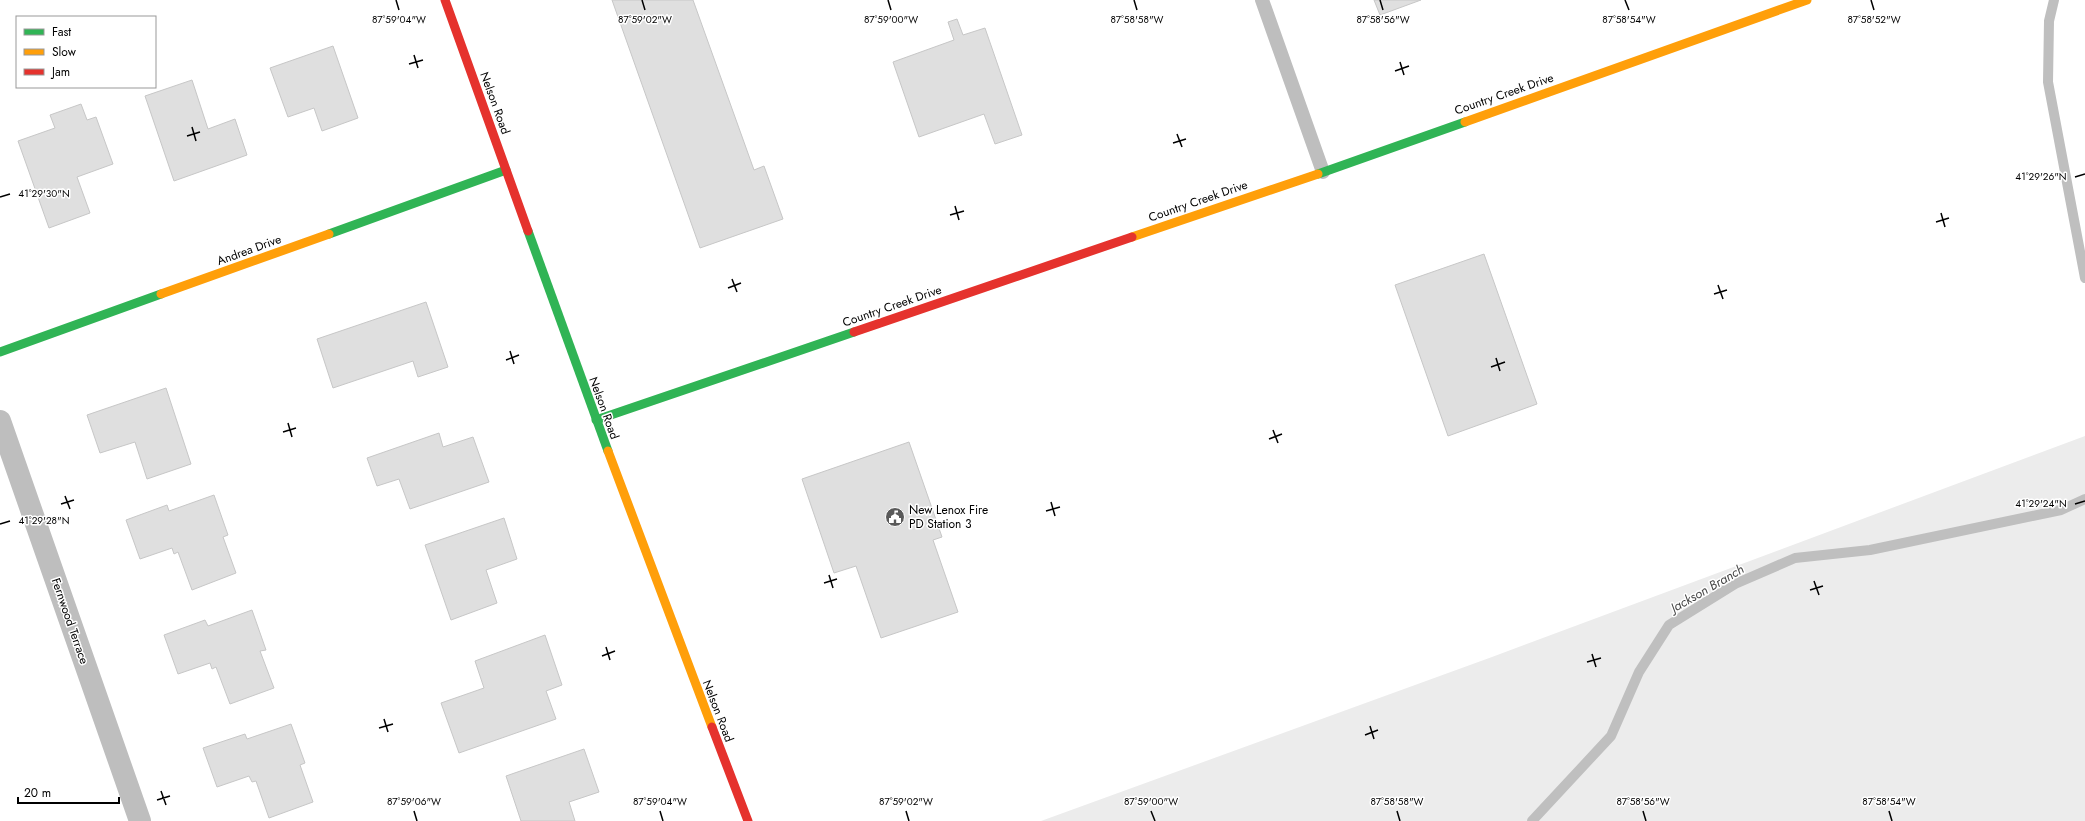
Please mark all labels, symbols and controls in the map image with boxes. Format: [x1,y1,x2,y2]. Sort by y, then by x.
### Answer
text: 87°59'04"W [372,12,426,27]
text: 87°59'02"W [618,12,672,27]
text: 87°59'00"W [864,12,918,27]
text: 87°58'58"W [1111,12,1164,27]
text: 87°58'56"W [1356,12,1410,27]
text: 87°58'54"W [1602,12,1656,27]
text: 87°58'52"W [1847,12,1901,27]
legend [16,16,156,88]
text: Fast [52,23,71,41]
text: Slow [52,43,77,61]
text: Jam [50,63,70,81]
street label: Nelson Road [475,69,515,137]
street label: Country Creek Drive [1452,69,1556,119]
text: 41°29'26"N [2015,169,2067,184]
street label: Country Creek Drive [1146,176,1250,226]
text: 41°29'30"N [18,186,70,201]
street label: Andrea Drive [214,230,284,270]
street label: Country Creek Drive [840,281,944,331]
street label: Nelson Road [584,374,624,442]
text: 41°29'24"N [2015,496,2067,511]
place label: New Lenox Fire PD Station 3 [909,501,988,533]
public building icon: New Lenox Fire PD Station 3 [884,506,906,528]
text: 41°29'28"N [19,513,69,528]
water label: Jackson Branch [1664,559,1748,619]
street label: Fernwood Terrace [47,575,93,667]
street label: Nelson Road [698,677,738,745]
scale bar [18,779,119,805]
text: 20 m [24,784,51,802]
text: 87°59'06"W [387,794,441,809]
text: 87°59'04"W [633,794,687,809]
text: 87°59'02"W [879,794,933,809]
text: 87°59'00"W [1124,794,1178,809]
text: 87°58'58"W [1371,794,1424,809]
text: 87°58'56"W [1616,794,1670,809]
text: 87°58'54"W [1862,794,1916,809]

